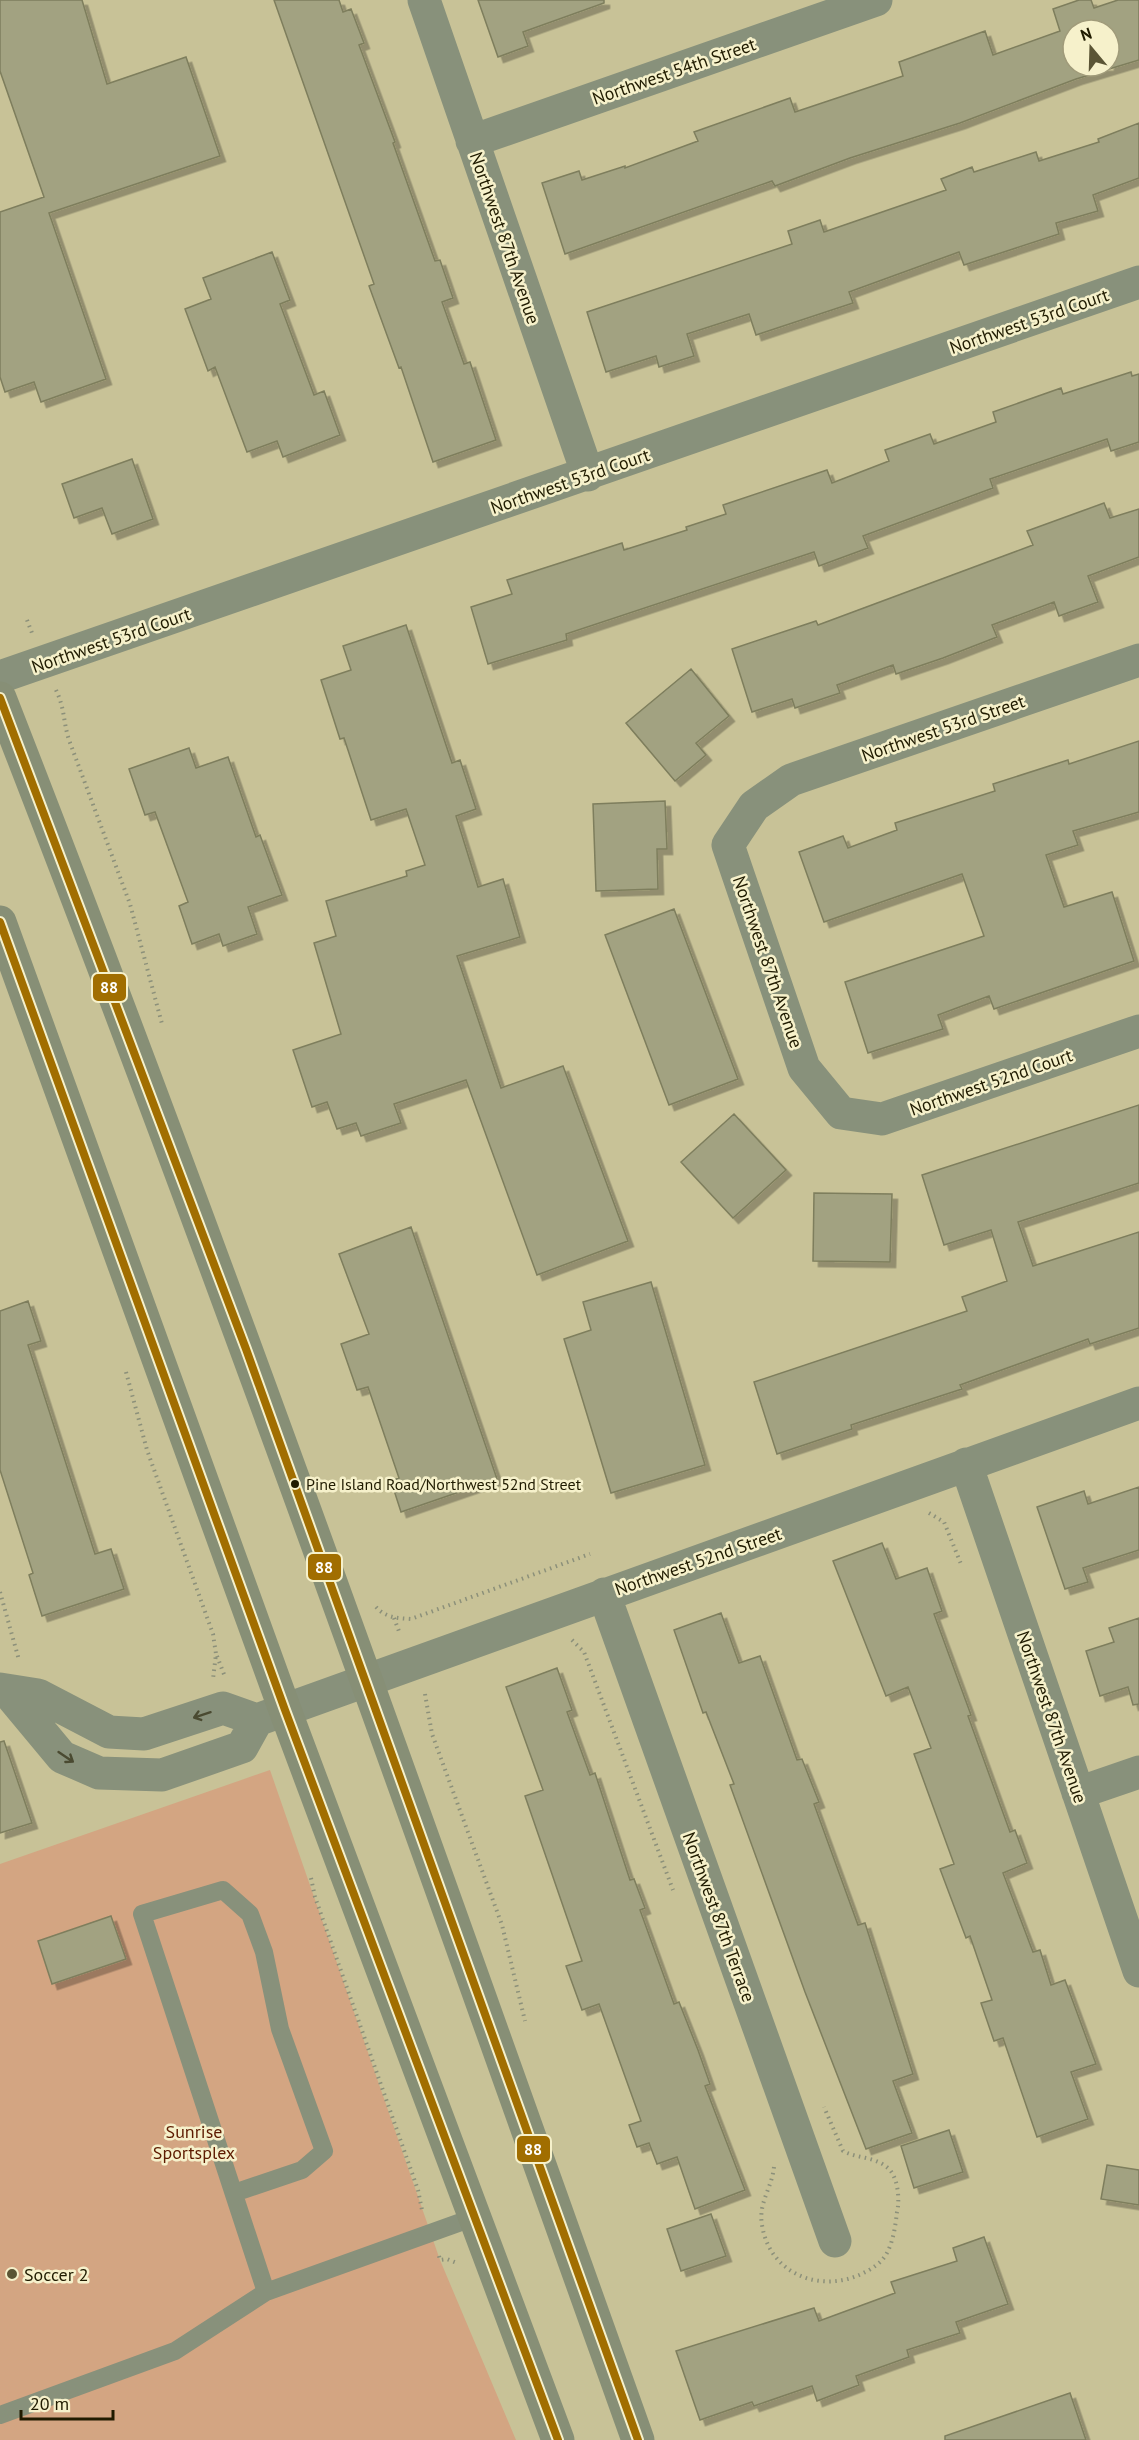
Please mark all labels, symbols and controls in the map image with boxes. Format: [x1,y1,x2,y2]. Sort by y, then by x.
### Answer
north arrow [1061,18,1121,78]
text: N [1078,23,1094,45]
street label: Northwest 54th Street [589,32,759,110]
street label: Northwest 87th Avenue [465,149,545,327]
street label: Northwest 53rd Court [946,283,1112,359]
street label: Northwest 53rd Court [487,443,653,519]
street label: Northwest 53rd Court [28,602,194,678]
street label: Northwest 53rd Street [858,689,1028,767]
street label: Northwest 87th Avenue [728,873,808,1051]
line badge: 88 [92,973,127,1002]
text: 88 [100,977,118,997]
street label: Northwest 52nd Court [907,1043,1075,1121]
place label: Pine Island Road/Northwest 52nd Street [306,1474,582,1494]
marker: Pine Island Road/Northwest 52nd Street [289,1478,301,1490]
street label: Northwest 52nd Street [612,1522,784,1600]
line badge: 88 [307,1553,342,1581]
text: 88 [315,1557,333,1577]
street label: Northwest 87th Avenue [1012,1628,1092,1806]
one-way arrow [193,1710,212,1721]
one-way arrow [58,1750,75,1763]
street label: Northwest 87th Terrace [678,1829,760,2005]
park label: Sunrise Sportsplex [153,2120,235,2164]
line badge: 88 [516,2135,551,2163]
text: 88 [524,2139,542,2159]
place label: Soccer 2 [24,2263,89,2286]
marker: Soccer 2 [5,2267,19,2281]
scale bar [21,2383,112,2421]
text: 20 m [30,2392,69,2415]

